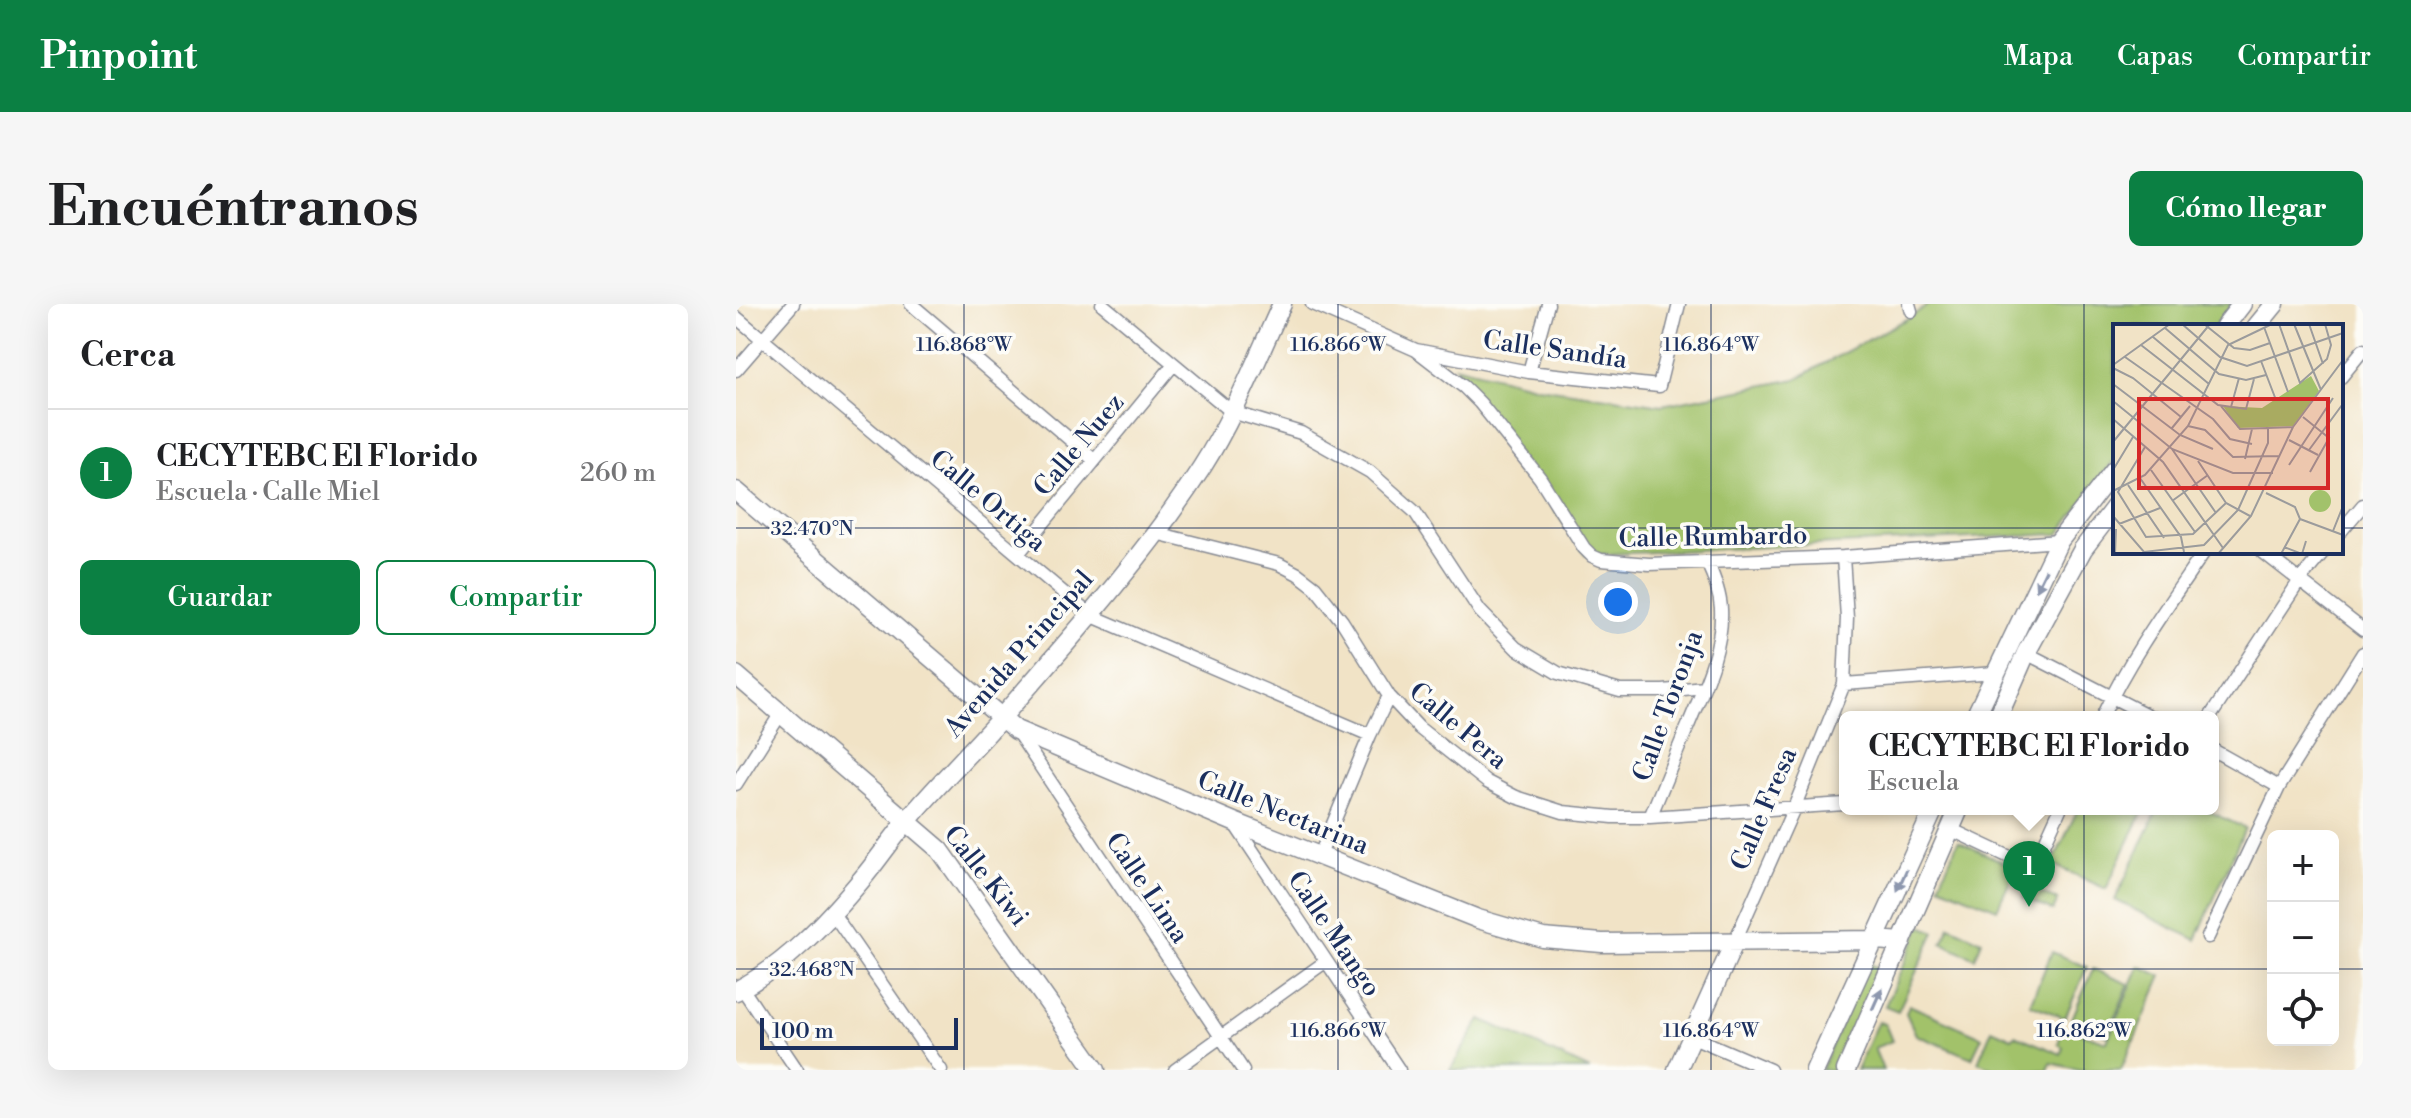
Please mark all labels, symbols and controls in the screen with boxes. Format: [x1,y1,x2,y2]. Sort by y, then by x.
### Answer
text: Pinpoint [40,33,197,80]
text: Mapa [2004,39,2073,74]
text: Capas [2117,39,2193,74]
text: Compartir [2237,39,2371,74]
button: Cómo llegar [2129,171,2363,246]
text: Encuéntranos [48,173,419,243]
street label: Calle Sandía [1481,324,1630,376]
inset map [2113,324,2343,554]
text: 116.868°W [916,333,1013,358]
text: 116.866°W [1290,333,1387,358]
text: 116.864°W [1663,333,1760,358]
text: Cerca [80,335,175,377]
street label: Calle Nuez [1027,387,1131,503]
text: CECYTEBC El Florido [156,438,478,476]
street label: Calle Ortiga [923,443,1053,559]
text: 1 [100,457,112,489]
text: 260 m [580,457,656,489]
text: Escuela · Calle Miel [156,476,380,508]
text: 32.470°N [770,517,854,542]
street label: Calle Rumbardo [1618,519,1808,555]
button: Guardar [80,560,360,635]
button: Compartir [376,560,656,635]
street label: Avenida Principal [937,564,1100,745]
one-way arrow [2034,568,2047,591]
your location [1598,582,1638,622]
street label: Calle Toronja [1626,625,1710,786]
street label: Calle Pera [1402,676,1514,777]
popup [1839,711,2219,815]
text: CECYTEBC El Florido [1868,728,2190,766]
street label: Calle Fresa [1724,742,1805,875]
street label: Calle Nectarina [1193,764,1374,862]
text: Escuela [1868,766,1959,798]
street label: Calle Kiwi [937,819,1035,933]
street label: Calle Lima [1098,827,1196,950]
map controls [2267,830,2339,1046]
button: + [2267,830,2339,902]
pin: 1 [2003,841,2055,907]
street label: Calle Mango [1280,865,1388,1003]
one-way arrow [1895,869,1909,892]
button: − [2267,902,2339,974]
text: 32.468°N [769,958,855,983]
button: locate [2267,974,2339,1046]
one-way arrow [1870,987,1884,1010]
scale bar [760,1014,958,1050]
text: 100 m [772,1018,834,1045]
text: 116.866°W [1290,1019,1387,1044]
text: 116.864°W [1663,1019,1760,1044]
text: 116.862°W [2037,1019,2132,1044]

